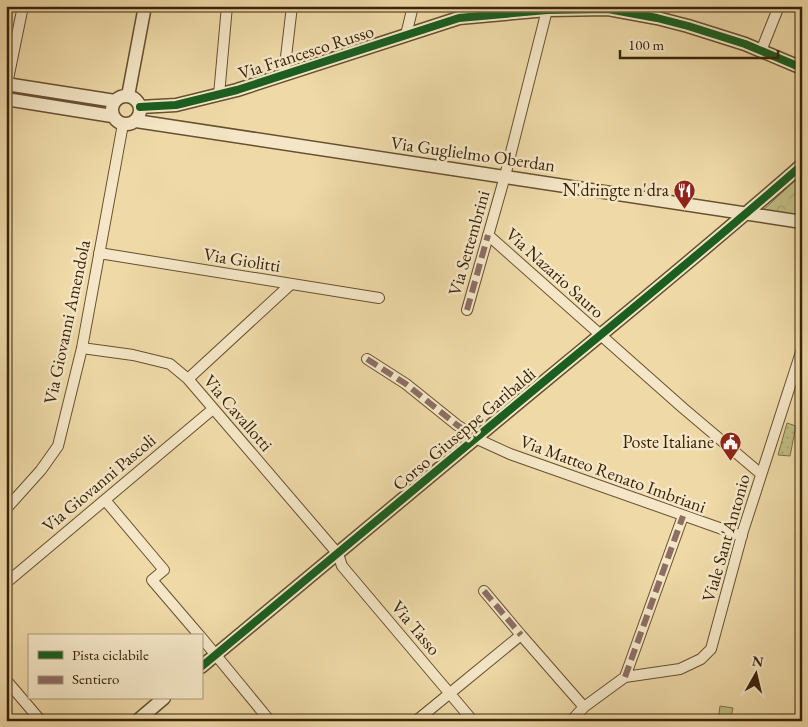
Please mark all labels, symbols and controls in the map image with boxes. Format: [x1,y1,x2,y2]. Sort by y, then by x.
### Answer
street label: Via Francesco Russo [235,19,377,84]
scale bar [620,28,778,60]
text: 100 m [628,35,665,54]
street label: Via Guglielmo Oberdan [389,131,557,176]
place label: N'dringte n'dra [563,178,670,201]
restaurant icon: N'dringte n'dra [673,178,697,209]
street label: Via Settembrini [443,187,495,298]
street label: Via Nazario Sauro [501,222,609,323]
street label: Via Giovanni Amendola [38,237,95,406]
street label: Via Giolitti [202,242,283,277]
street label: Corso Giuseppe Garibaldi [387,362,540,495]
street label: Via Cavallotti [199,369,278,456]
street label: Via Giovanni Pascoli [37,428,161,537]
street label: Via Matteo Renato Imbriani [517,429,710,518]
place label: Poste Italiane [623,430,714,453]
public building icon: Poste Italiane [718,430,742,461]
street label: Viale Sant'Antonio [696,471,755,604]
street label: Via Tasso [387,595,446,660]
legend [28,634,202,700]
text: Pista ciclabile [72,645,149,664]
north arrow [730,650,780,700]
text: N [751,651,765,671]
text: Sentiero [72,669,119,688]

